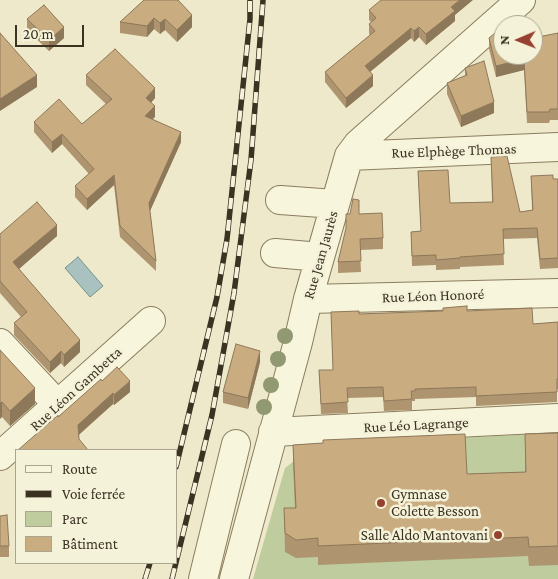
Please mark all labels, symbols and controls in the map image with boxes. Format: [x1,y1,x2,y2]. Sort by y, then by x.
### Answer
scale bar [18,15,86,47]
north arrow [493,15,543,65]
text: 20 m [23,26,54,42]
text: N [496,35,512,45]
street label: Rue Elphège Thomas [391,140,517,162]
street label: Rue Jean Jaurès [300,209,342,301]
street label: Rue Léon Honoré [382,285,484,307]
street label: Rue Léon Gambetta [26,343,126,435]
street label: Rue Léo Lagrange [363,413,469,437]
legend [15,449,178,564]
text: Route [62,461,97,477]
place label: Gymnase Colette Besson [391,485,479,520]
text: Voie ferrée [62,486,125,502]
marker: Gymnase Colette Besson [375,497,387,509]
text: Parc [62,511,88,527]
place label: Salle Aldo Mantovani [361,526,488,544]
marker: Salle Aldo Mantovani [492,529,504,541]
text: Bâtiment [62,536,118,552]

